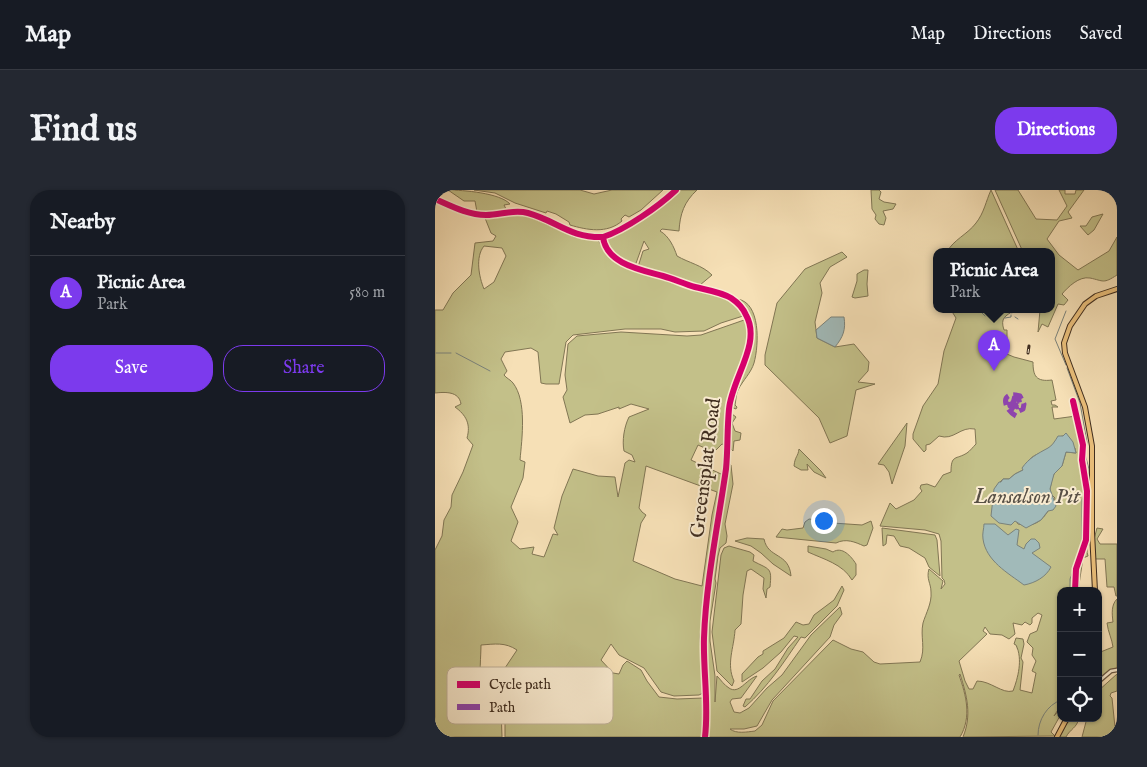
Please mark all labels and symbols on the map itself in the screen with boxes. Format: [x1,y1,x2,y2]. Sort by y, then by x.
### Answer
pin: A [978,330,1010,371]
street label: Greensplat Road [685,396,727,539]
water label: Lansalson Pit [973,484,1081,511]
your location [811,508,837,534]
legend [447,667,613,724]
text: Cycle path [489,676,551,694]
text: Path [489,699,516,717]

